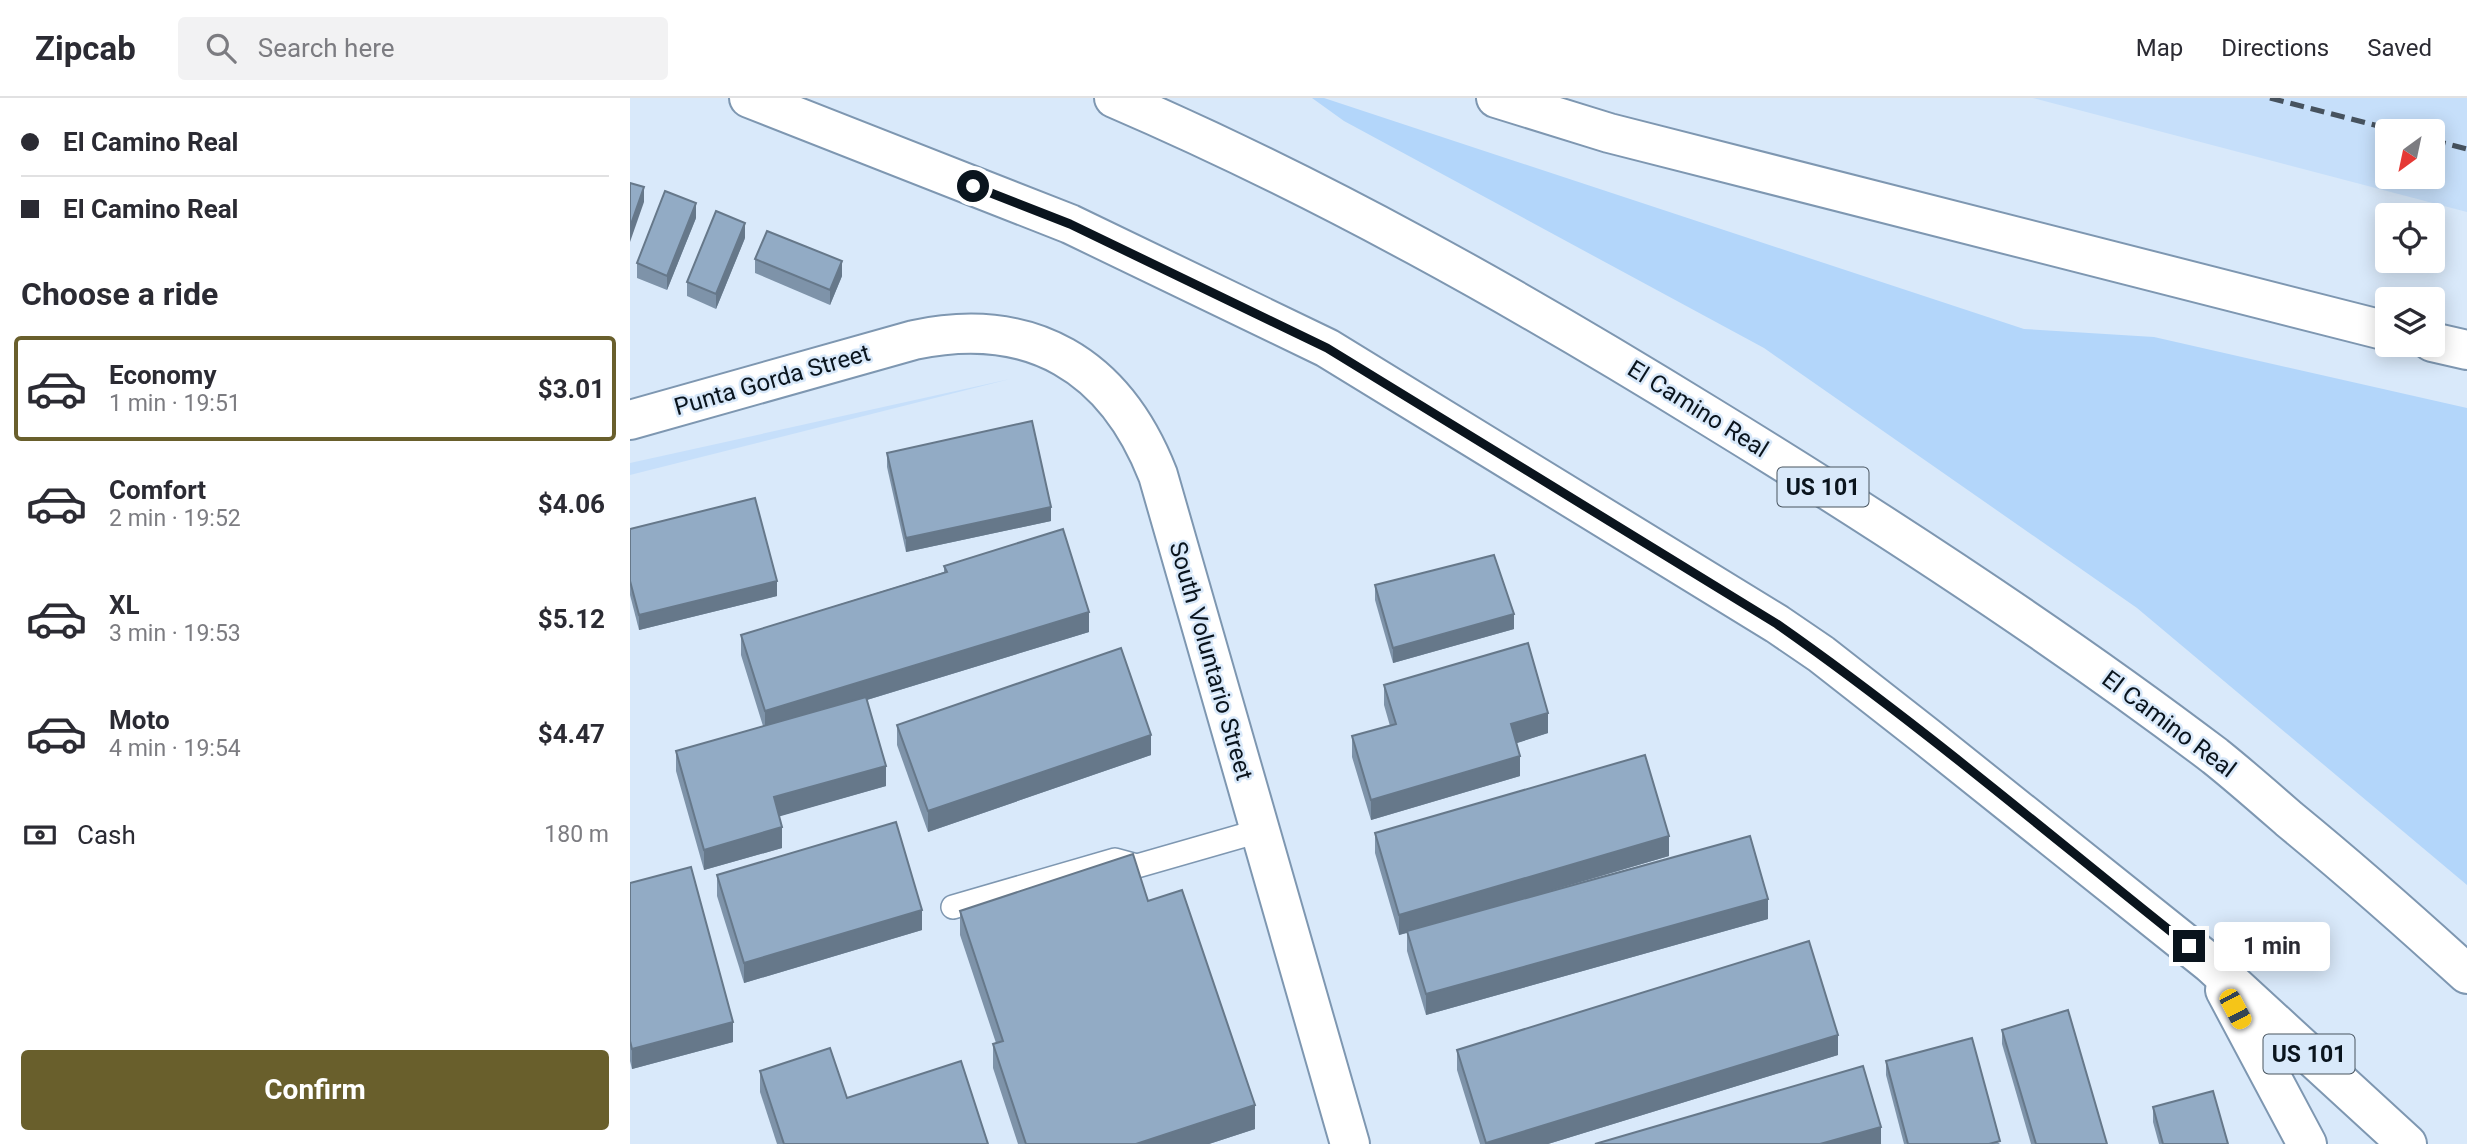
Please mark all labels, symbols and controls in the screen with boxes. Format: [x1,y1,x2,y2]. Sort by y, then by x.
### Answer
search box [178,17,668,80]
text: Zipcab [35,29,136,68]
icon: search [202,29,240,67]
text: Search here [258,33,395,63]
text: Map [2136,34,2183,62]
text: Directions [2221,34,2329,62]
text: Saved [2367,34,2432,62]
north arrow [2375,119,2445,189]
map controls [2375,119,2445,357]
text: El Camino Real [63,127,239,157]
route start [957,170,989,202]
text: El Camino Real [63,194,239,224]
button: locate [2375,203,2445,273]
text: Choose a ride [21,275,218,313]
button: layers [2375,287,2445,357]
street label: Punta Gorda Street [671,339,873,421]
street label: El Camino Real [1623,355,1773,463]
icon: car [25,357,88,420]
text: Economy [109,360,216,390]
text: $3.01 [538,374,605,404]
text: 1 min · 19:51 [109,390,241,417]
road number: US 101 [1778,468,1868,506]
icon: car [25,472,88,535]
text: Comfort [109,475,206,505]
text: $4.06 [538,489,605,519]
text: 2 min · 19:52 [109,505,241,532]
street label: South Voluntario Street [1164,539,1259,784]
icon: car [25,587,88,650]
text: XL [109,590,140,620]
text: $5.12 [538,604,605,634]
text: 3 min · 19:53 [109,620,241,647]
street label: El Camino Real [2097,665,2241,783]
icon: car [25,702,88,765]
text: Moto [109,705,170,735]
text: $4.47 [538,719,605,749]
text: 4 min · 19:54 [109,735,241,762]
icon: cash [21,816,59,854]
text: Cash [77,820,136,850]
text: 180 m [544,821,609,848]
callout: 1 min [2214,922,2329,970]
route end [2173,930,2205,962]
text: 1 min [2243,933,2301,960]
car [2216,986,2255,1032]
road number: US 101 [2264,1035,2354,1074]
button: Confirm [21,1050,609,1130]

